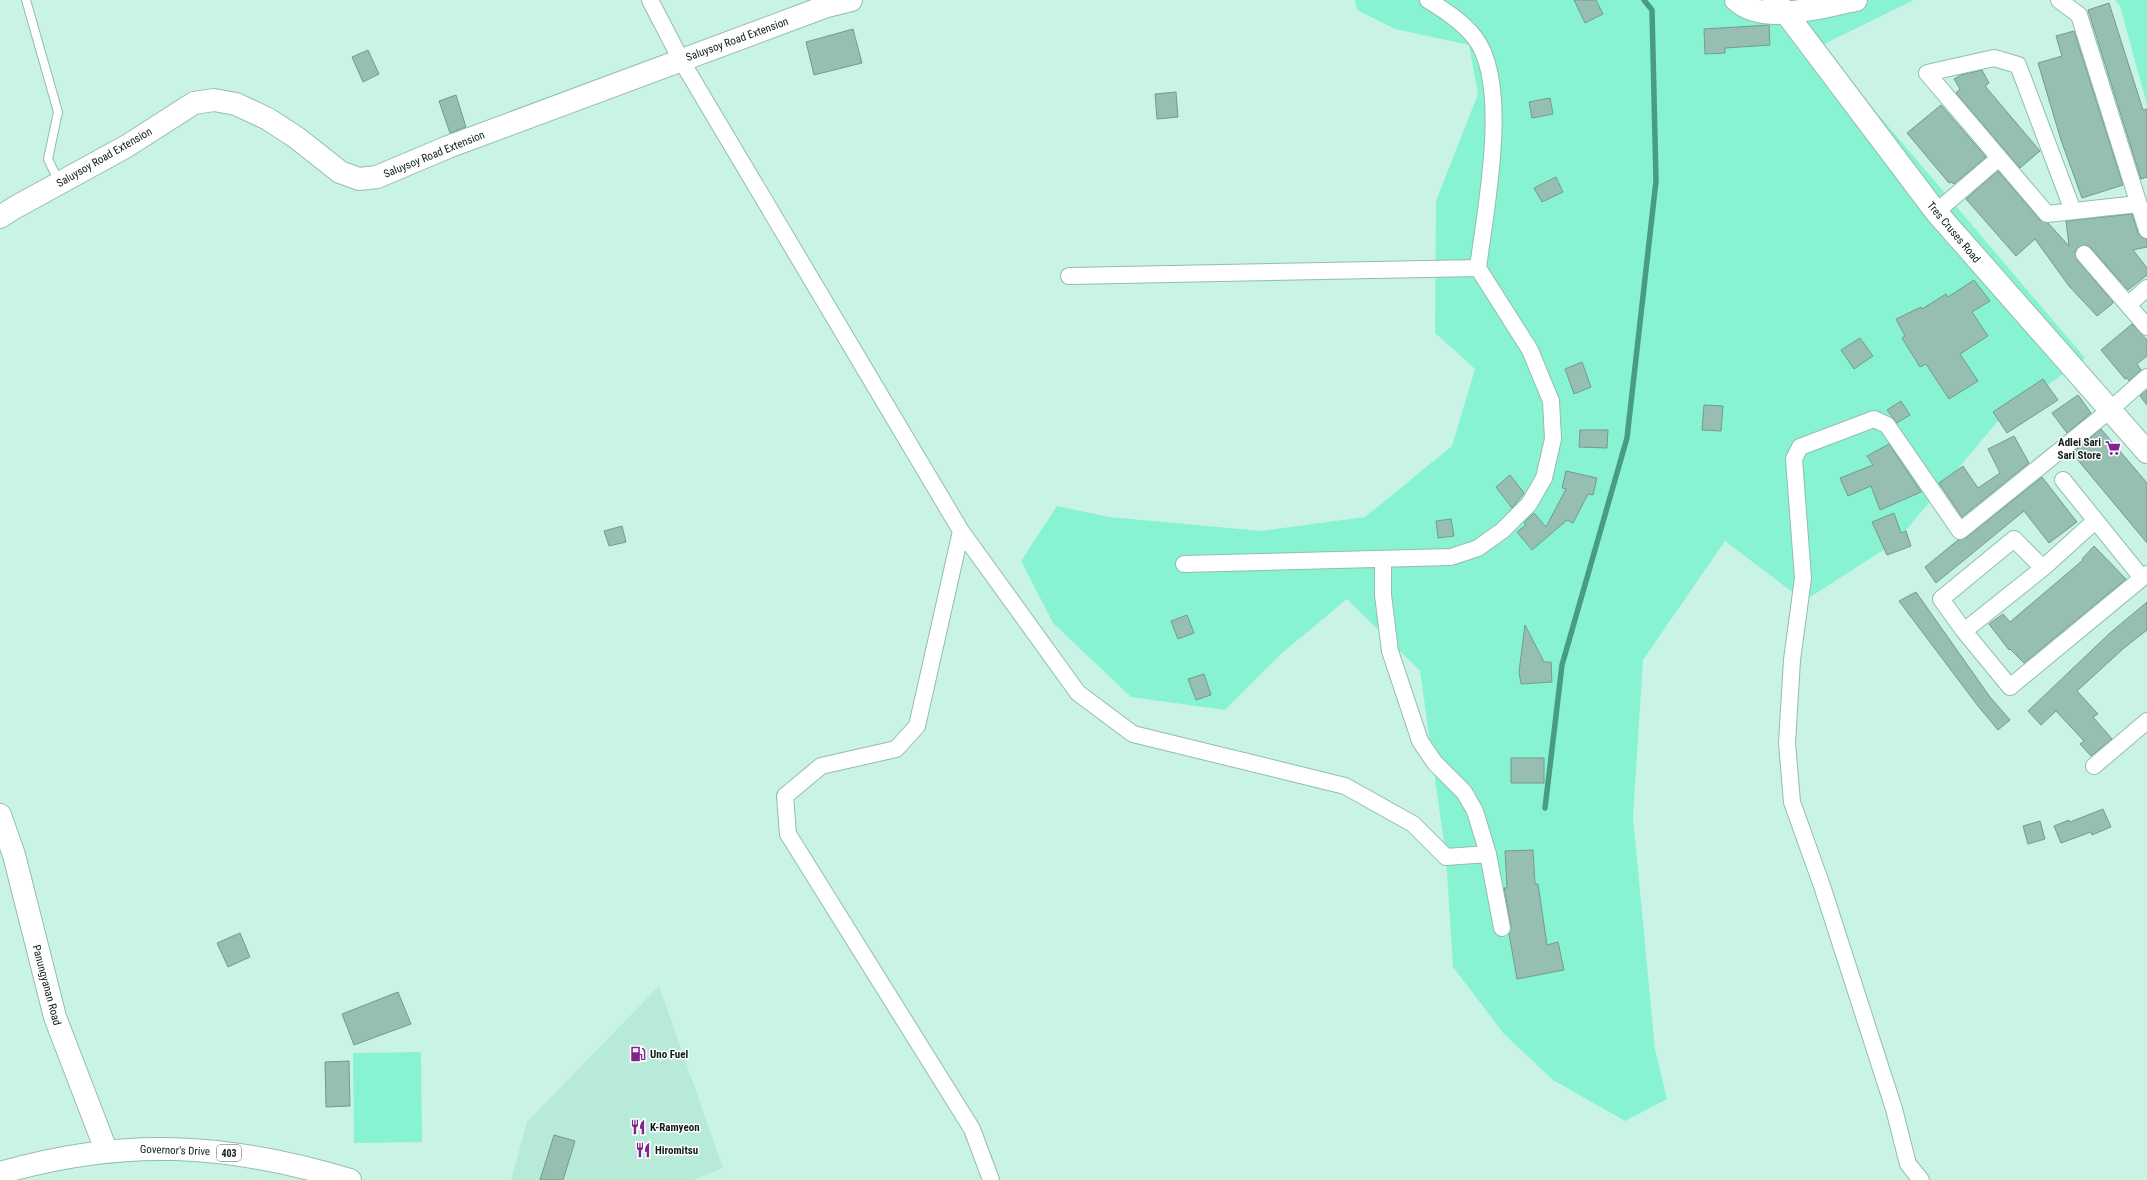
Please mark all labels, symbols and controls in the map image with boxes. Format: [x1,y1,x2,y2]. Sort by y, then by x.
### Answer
street label: Saluysoy Road Extension [684,15,790,64]
street label: Saluysoy Road Extension [54,125,154,190]
street label: Saluysoy Road Extension [382,128,487,181]
street label: Tres Cruses Road [1924,199,1983,266]
place label: Adlei Sari Sari Store [2058,436,2101,462]
supermarket icon: Adlei Sari Sari Store [2104,439,2122,457]
street label: Panungyanan Road [29,943,64,1027]
fuel station icon: Uno Fuel [629,1045,647,1063]
place label: Uno Fuel [650,1048,688,1061]
restaurant icon: K-Ramyeon [629,1118,647,1136]
place label: K-Ramyeon [650,1121,700,1134]
restaurant icon: Hiromitsu [634,1141,652,1159]
street label: Governor's Drive [140,1143,210,1158]
place label: Hiromitsu [655,1144,698,1157]
road number: 403 [217,1145,241,1161]

